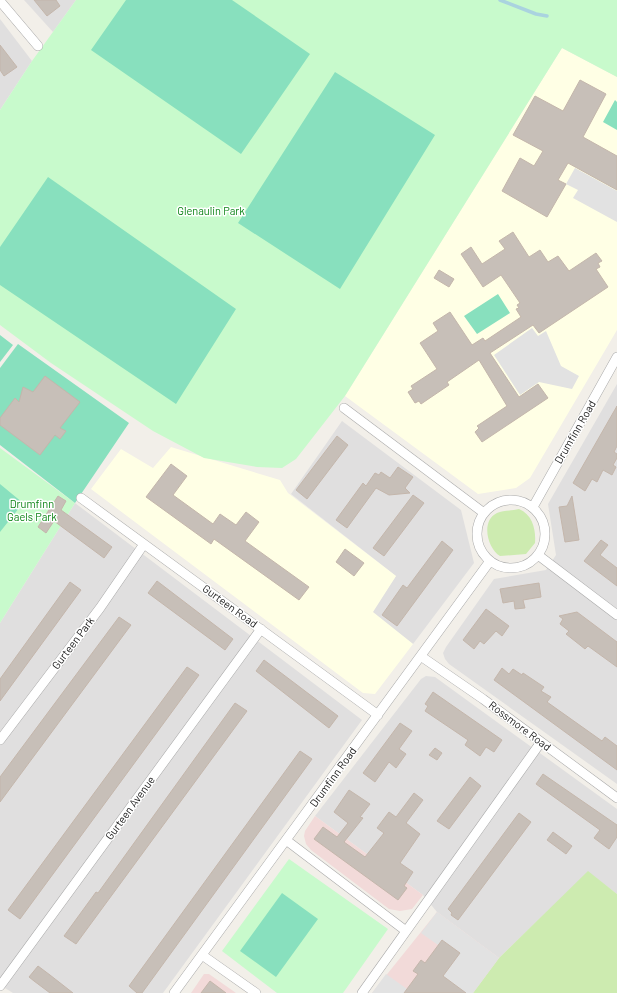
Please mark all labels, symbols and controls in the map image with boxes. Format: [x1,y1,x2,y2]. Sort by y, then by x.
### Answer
park label: Glenaulin Park [177,204,245,217]
street label: Drumfinn Road [551,398,598,466]
park label: Drumfinn Gaels Park [7,497,57,523]
street label: Gurteen Road [200,581,260,630]
street label: Gurteen Park [49,614,97,671]
street label: Rossmore Road [487,698,554,753]
street label: Drumfinn Road [306,744,359,809]
street label: Gurteen Avenue [102,773,157,842]

